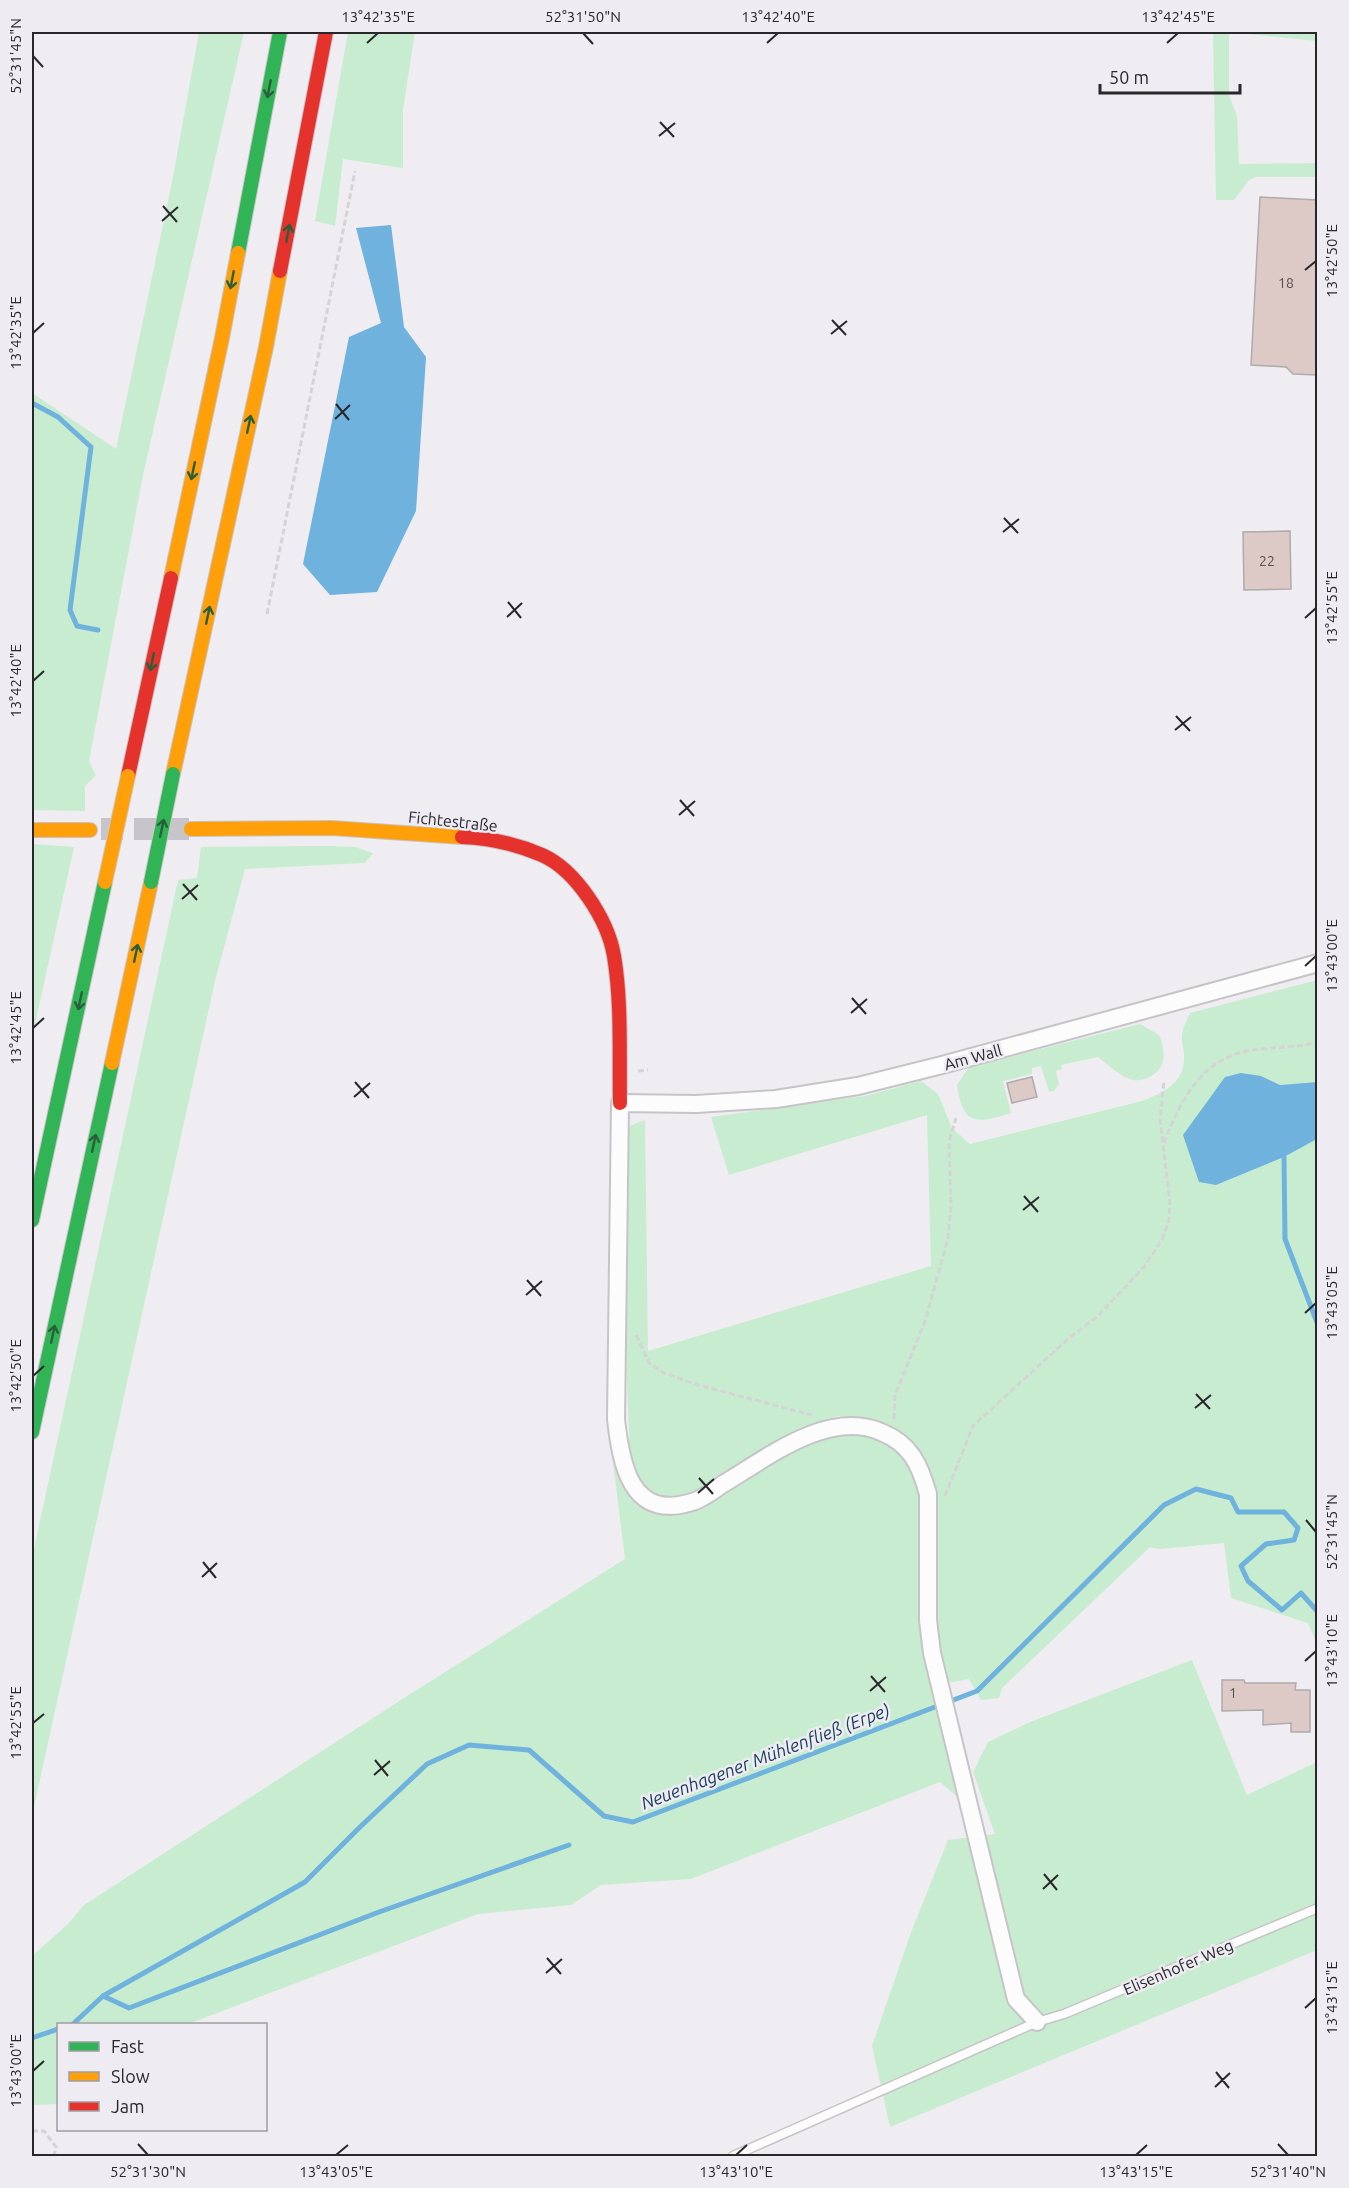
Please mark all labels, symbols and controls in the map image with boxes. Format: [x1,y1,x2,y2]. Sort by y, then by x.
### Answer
text: 13°42'35"E [341,8,415,25]
text: 52°31'50"N [545,8,621,25]
text: 13°42'40"E [741,8,815,25]
text: 13°42'45"E [1141,8,1215,25]
text: 52°31'45"N [7,18,24,94]
scale bar [1100,57,1240,95]
text: 50 m [1109,67,1149,87]
one-way arrow [263,79,274,98]
one-way arrow [282,224,293,243]
text: 13°42'50"E [1323,224,1340,298]
one-way arrow [226,270,237,290]
house number: 18 [1278,275,1294,291]
text: 13°42'35"E [7,296,24,370]
one-way arrow [244,415,255,434]
one-way arrow [187,461,198,481]
house number: 22 [1259,553,1275,569]
text: 13°42'55"E [1323,571,1340,645]
one-way arrow [203,605,214,625]
text: 13°42'40"E [7,644,24,718]
one-way arrow [146,652,157,671]
street label: Fichtestraße [407,807,499,835]
one-way arrow [157,819,168,838]
text: 13°43'00"E [1323,919,1340,993]
one-way arrow [130,944,142,963]
text: 13°42'45"E [7,991,24,1065]
one-way arrow [73,991,85,1010]
street label: Am Wall [942,1041,1004,1073]
one-way arrow [89,1134,101,1153]
text: 13°43'05"E [1323,1266,1340,1340]
one-way arrow [48,1325,59,1344]
text: 13°42'50"E [7,1339,24,1413]
text: 52°31'45"N [1323,1494,1340,1570]
text: 13°43'10"E [1323,1614,1340,1688]
house number: 1 [1229,1685,1237,1701]
text: 13°42'55"E [7,1686,24,1760]
water label: Neuenhagener Mühlenfließ (Erpe) [638,1699,893,1814]
street label: Elisenhofer Weg [1120,1936,1236,1998]
text: 13°43'15"E [1323,1961,1340,2035]
legend [57,2023,267,2131]
text: 13°43'00"E [7,2034,24,2108]
text: Fast [111,2036,144,2056]
text: Slow [111,2066,150,2086]
text: Jam [111,2096,145,2116]
text: 52°31'30"N [110,2163,186,2180]
text: 13°43'05"E [299,2163,373,2180]
text: 13°43'10"E [699,2163,773,2180]
text: 13°43'15"E [1099,2163,1173,2180]
text: 52°31'40"N [1250,2163,1326,2180]

